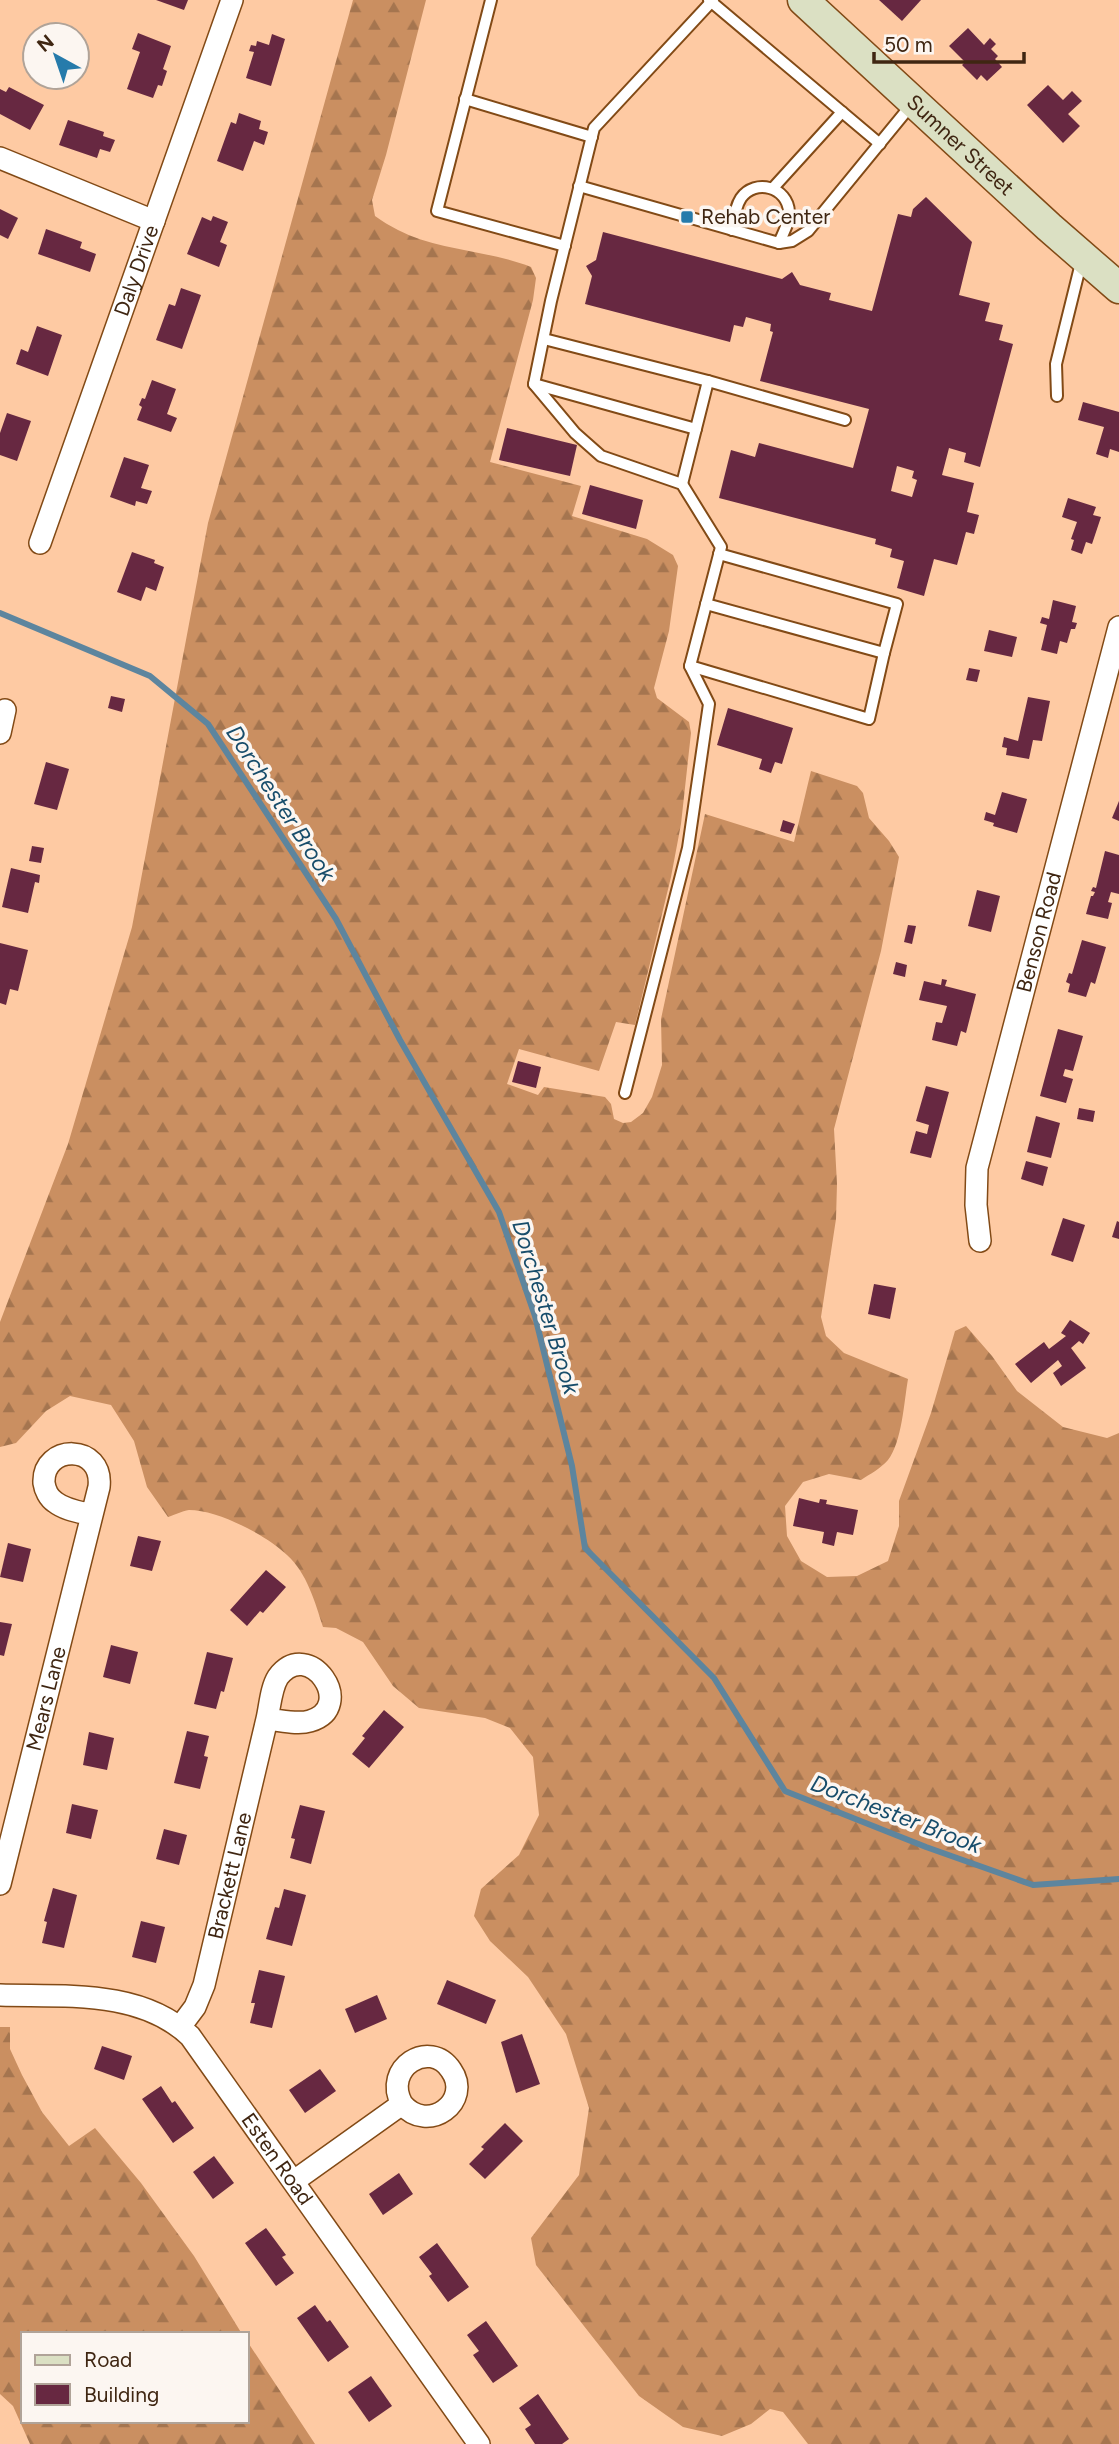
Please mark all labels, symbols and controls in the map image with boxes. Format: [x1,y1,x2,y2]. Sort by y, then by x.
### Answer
north arrow [21,21,91,91]
scale bar [874,21,1024,65]
text: N [32,30,58,57]
text: 50 m [884,32,933,57]
street label: Sumner Street [902,89,1019,200]
place label: Rehab Center [701,204,830,229]
marker: Rehab Center [679,209,695,225]
street label: Daly Drive [108,222,163,319]
water label: Dorchester Brook [220,720,342,887]
street label: Benson Road [1011,869,1066,995]
water label: Dorchester Brook [506,1217,586,1398]
street label: Mears Lane [21,1644,71,1753]
water label: Dorchester Brook [807,1769,986,1860]
street label: Brackett Lane [202,1810,256,1942]
street label: Esten Road [236,2108,319,2210]
legend [21,2332,248,2423]
text: Road [84,2347,132,2372]
text: Building [84,2382,159,2407]

